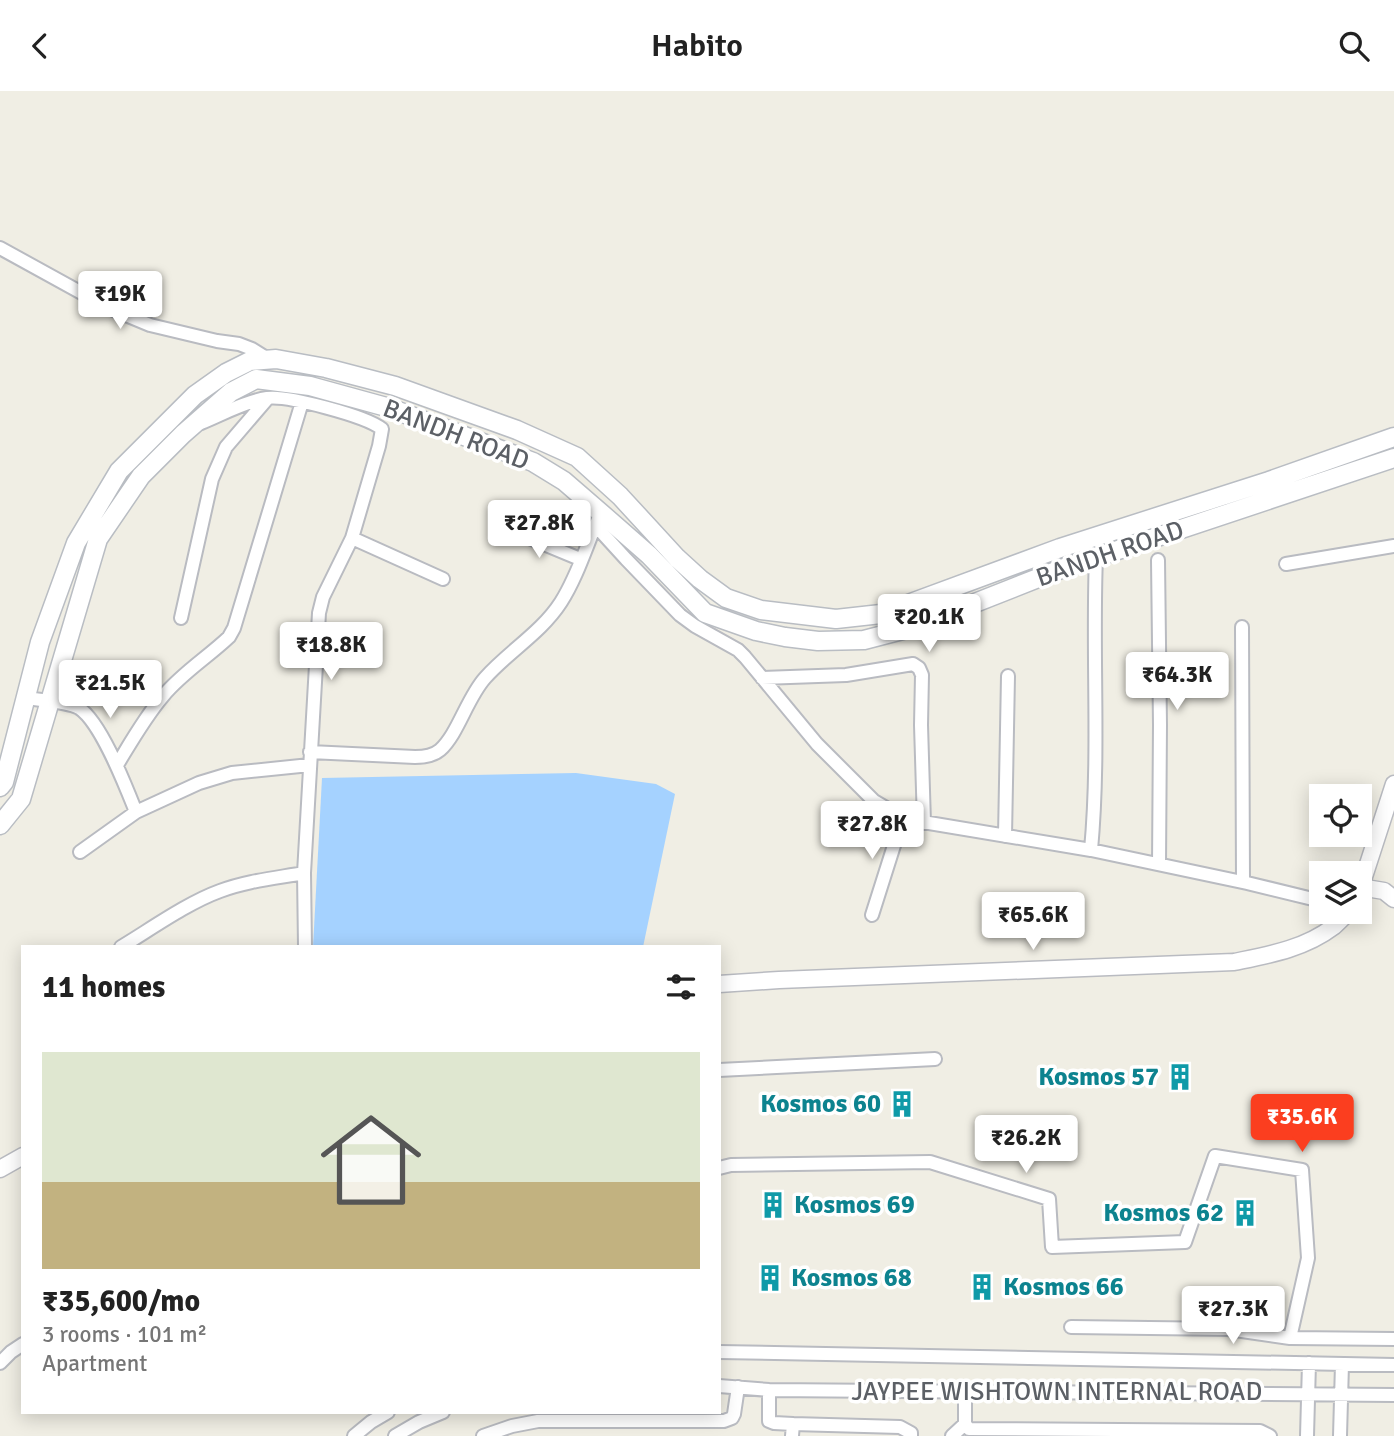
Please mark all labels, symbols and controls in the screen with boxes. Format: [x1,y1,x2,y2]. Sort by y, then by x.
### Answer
text: Habito [651,26,743,65]
icon: back [21,27,59,65]
icon: search [1335,27,1373,65]
pin: ₹19K [79,271,161,331]
text: ₹19K [94,279,146,308]
street label: BANDH ROAD [378,392,534,478]
pin: ₹27.8K [482,501,596,560]
text: ₹27.8K [504,508,574,537]
street label: BANDH ROAD [1032,514,1188,594]
pin: ₹20.1K [872,595,986,654]
text: ₹20.1K [894,602,964,631]
pin: ₹18.8K [274,623,388,682]
text: ₹18.8K [296,630,366,659]
pin: ₹64.3K [1120,653,1234,712]
text: ₹64.3K [1142,660,1212,689]
pin: ₹21.5K [53,661,167,720]
text: ₹21.5K [75,668,145,697]
map controls [1309,784,1372,924]
button: locate [1309,784,1372,847]
pin: ₹27.8K [815,801,929,861]
text: ₹27.8K [837,809,907,838]
button: layers [1309,861,1372,924]
pin: ₹65.6K [976,893,1090,952]
text: ₹65.6K [998,900,1068,929]
icon: filters [662,968,700,1006]
text: 11 homes [42,969,165,1006]
place label: Kosmos 57 [1038,1061,1159,1093]
building icon: Kosmos 57 [1165,1062,1195,1092]
place label: Kosmos 60 [760,1088,881,1120]
building icon: Kosmos 60 [887,1089,917,1119]
pin: ₹35.6K [1245,1095,1359,1154]
icon: home [308,1097,434,1223]
text: ₹35.6K [1267,1102,1337,1131]
pin: ₹26.2K [969,1115,1083,1175]
text: ₹26.2K [991,1123,1061,1152]
place label: Kosmos 69 [794,1189,915,1221]
building icon: Kosmos 69 [758,1190,788,1220]
place label: Kosmos 62 [1103,1197,1224,1229]
building icon: Kosmos 62 [1230,1198,1260,1228]
place label: Kosmos 68 [791,1262,912,1294]
building icon: Kosmos 68 [755,1263,785,1293]
place label: Kosmos 66 [1003,1271,1124,1303]
building icon: Kosmos 66 [967,1272,997,1302]
text: ₹35,600/mo [42,1283,200,1320]
pin: ₹27.3K [1176,1287,1290,1346]
text: ₹27.3K [1198,1294,1268,1323]
text: 3 rooms · 101 m² [42,1320,207,1349]
text: Apartment [42,1349,147,1378]
street label: JAYPEE WISHTOWN INTERNAL ROAD [852,1376,1262,1408]

